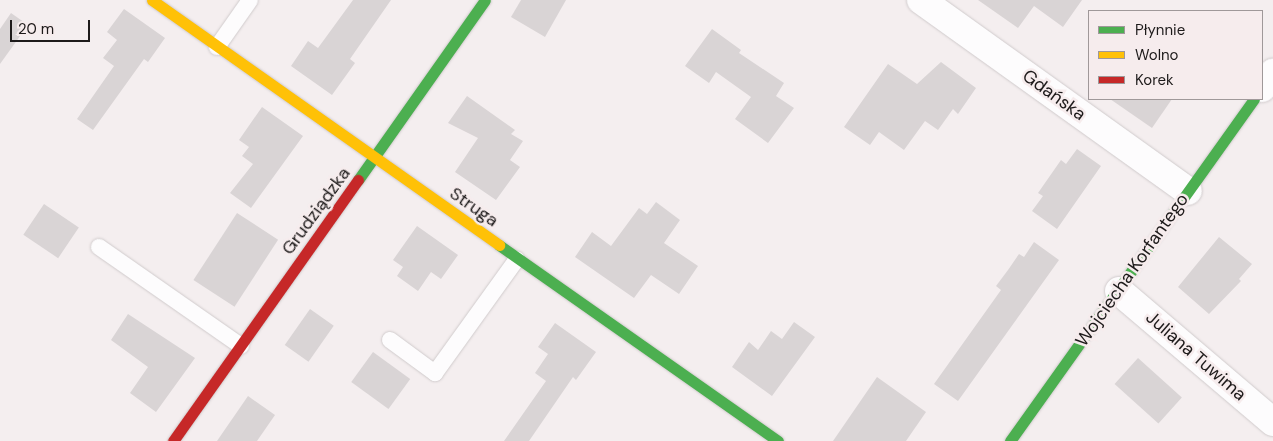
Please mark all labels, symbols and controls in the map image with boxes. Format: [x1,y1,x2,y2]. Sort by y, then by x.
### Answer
scale bar [12,10,92,42]
legend [1088,10,1263,100]
text: 20 m [18,19,54,39]
text: Płynnie [1135,20,1185,40]
text: Wolno [1135,45,1179,65]
street label: Gdańska [1018,65,1090,125]
text: Korek [1135,70,1174,90]
street label: Grudziądzka [277,163,355,259]
street label: Struga [446,183,502,231]
street label: Wojciecha Korfantego [1071,189,1193,351]
street label: Juliana Tuwima [1141,307,1251,405]

